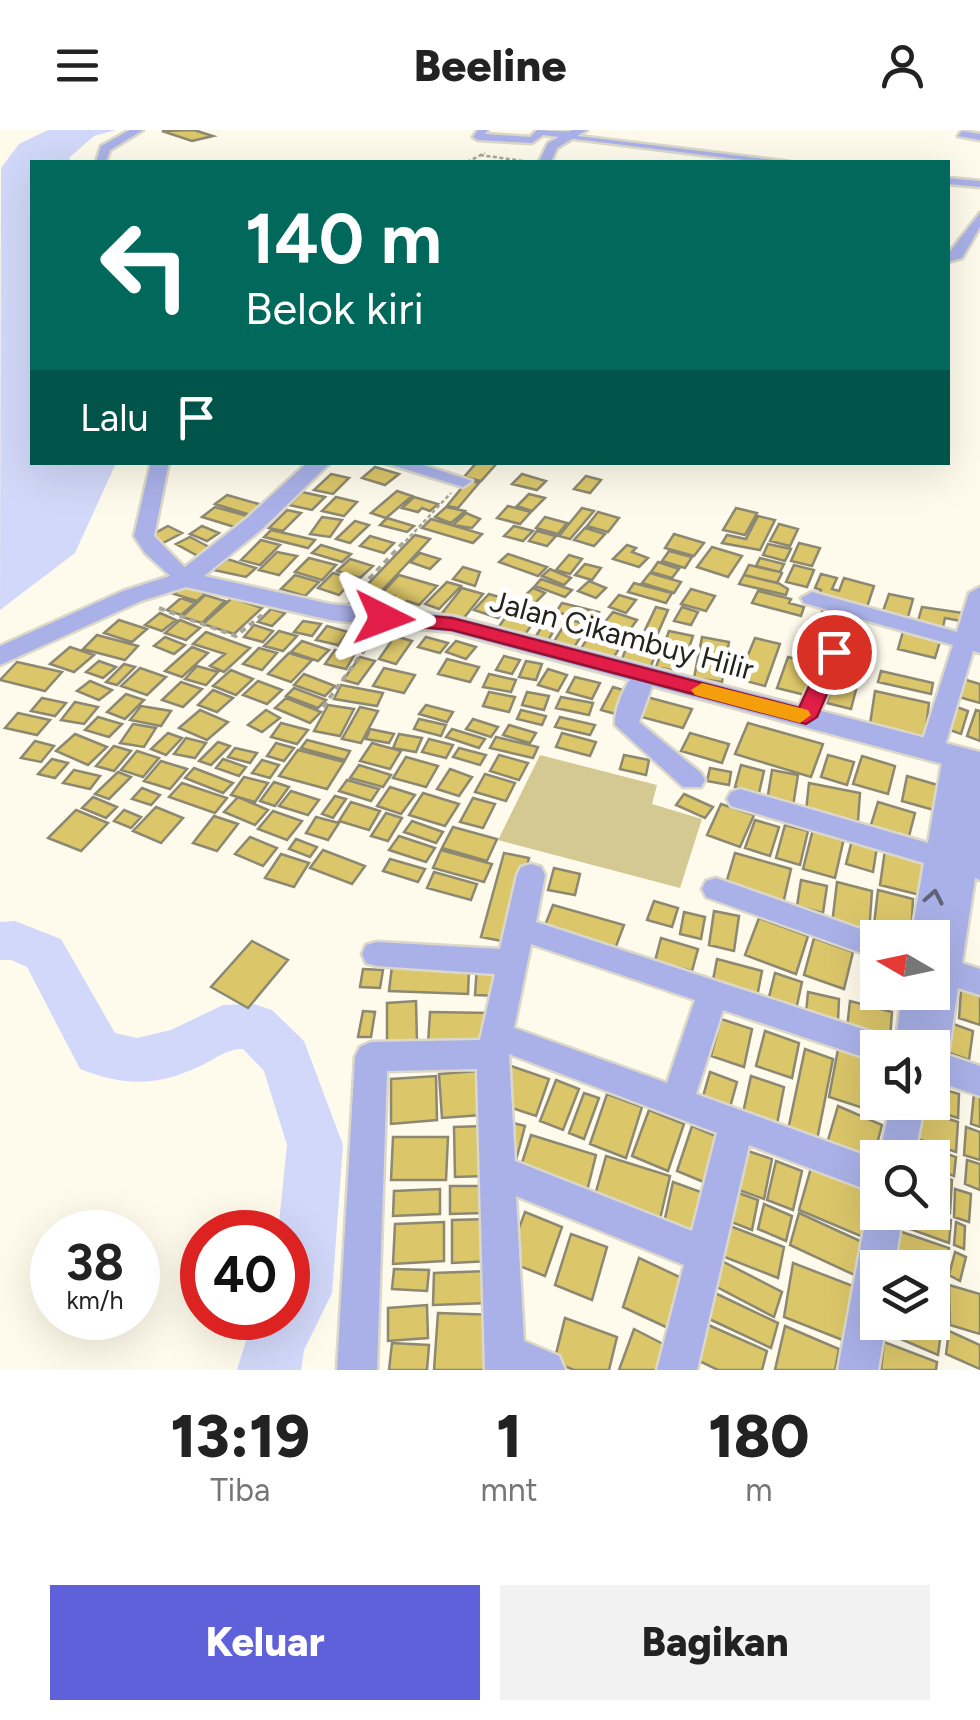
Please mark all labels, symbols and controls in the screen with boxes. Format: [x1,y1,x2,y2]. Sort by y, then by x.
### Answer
icon: menu [50,38,105,93]
text: Beeline [413,38,567,92]
icon: person [875,38,930,93]
text: 140 m [245,196,442,281]
icon: left [80,200,210,330]
text: Belok kiri [245,281,424,335]
icon: arrive [169,390,224,445]
text: Lalu [80,395,149,441]
position arrow [332,566,436,670]
street label: Jalan Cikambuy Hilir [486,582,758,688]
pin [792,610,877,695]
icon: arrive [807,625,862,680]
one-way arrow [923,889,944,906]
north arrow [860,920,950,1010]
map controls [860,920,950,1340]
button: sound [860,1030,950,1120]
button: search [860,1140,950,1230]
speed limit sign: 40 [180,1210,310,1340]
text: 38 [66,1232,124,1293]
button: layers [860,1250,950,1340]
text: km/h [66,1285,124,1315]
text: 13:19 [171,1400,310,1472]
text: 1 [496,1400,522,1472]
text: 180 [708,1400,809,1472]
text: Tiba [210,1471,270,1509]
text: mnt [480,1471,538,1509]
text: m [745,1471,772,1509]
button: Keluar [50,1585,480,1700]
button: Bagikan [500,1585,930,1700]

